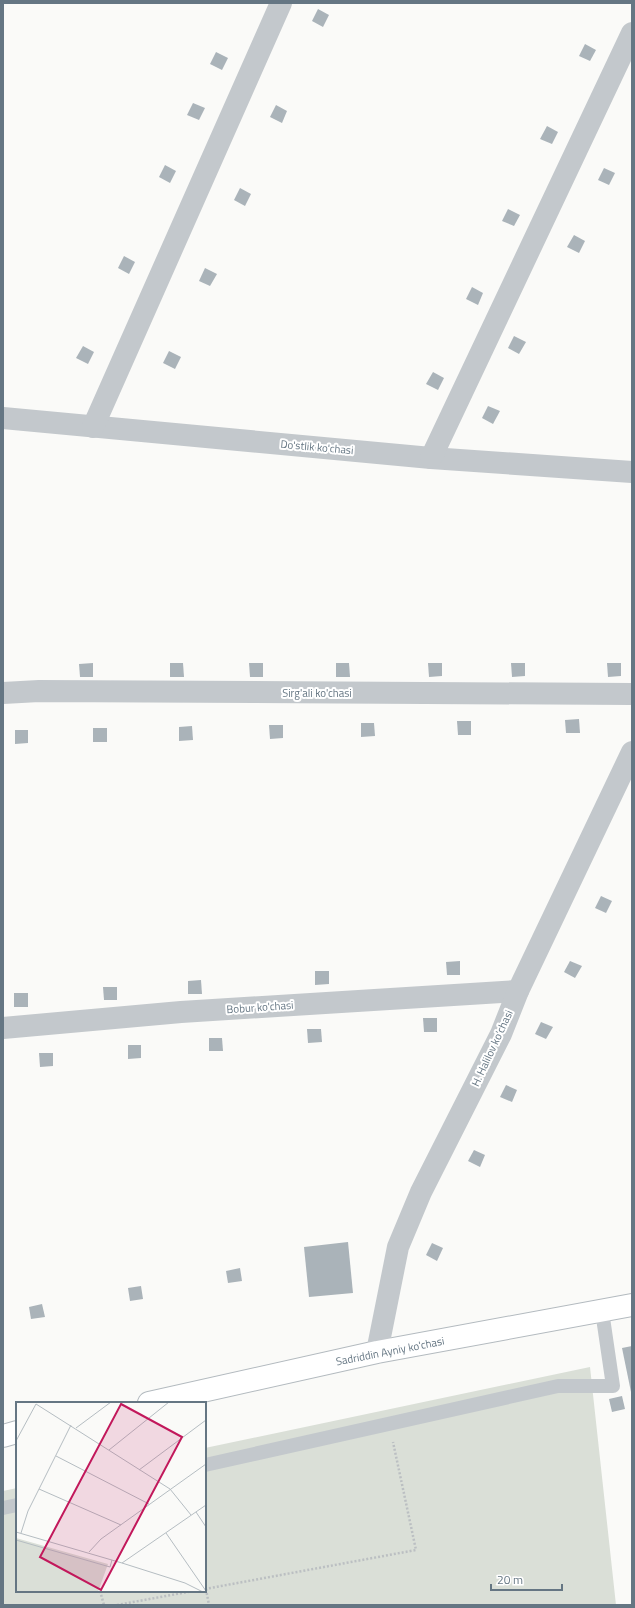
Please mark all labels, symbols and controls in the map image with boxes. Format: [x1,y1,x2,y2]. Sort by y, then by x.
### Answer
street label: Do'stlik ko'chasi [280,436,354,458]
street label: Sirg'ali ko'chasi [282,685,352,701]
street label: Bobur ko'chasi [226,997,294,1017]
street label: H. Halilov ko'chasi [467,1007,517,1089]
street label: Sadriddin Ayniy ko'chasi [334,1333,446,1369]
inset map [16,1402,206,1592]
scale bar [491,1566,562,1592]
text: 20 m [497,1570,523,1589]

